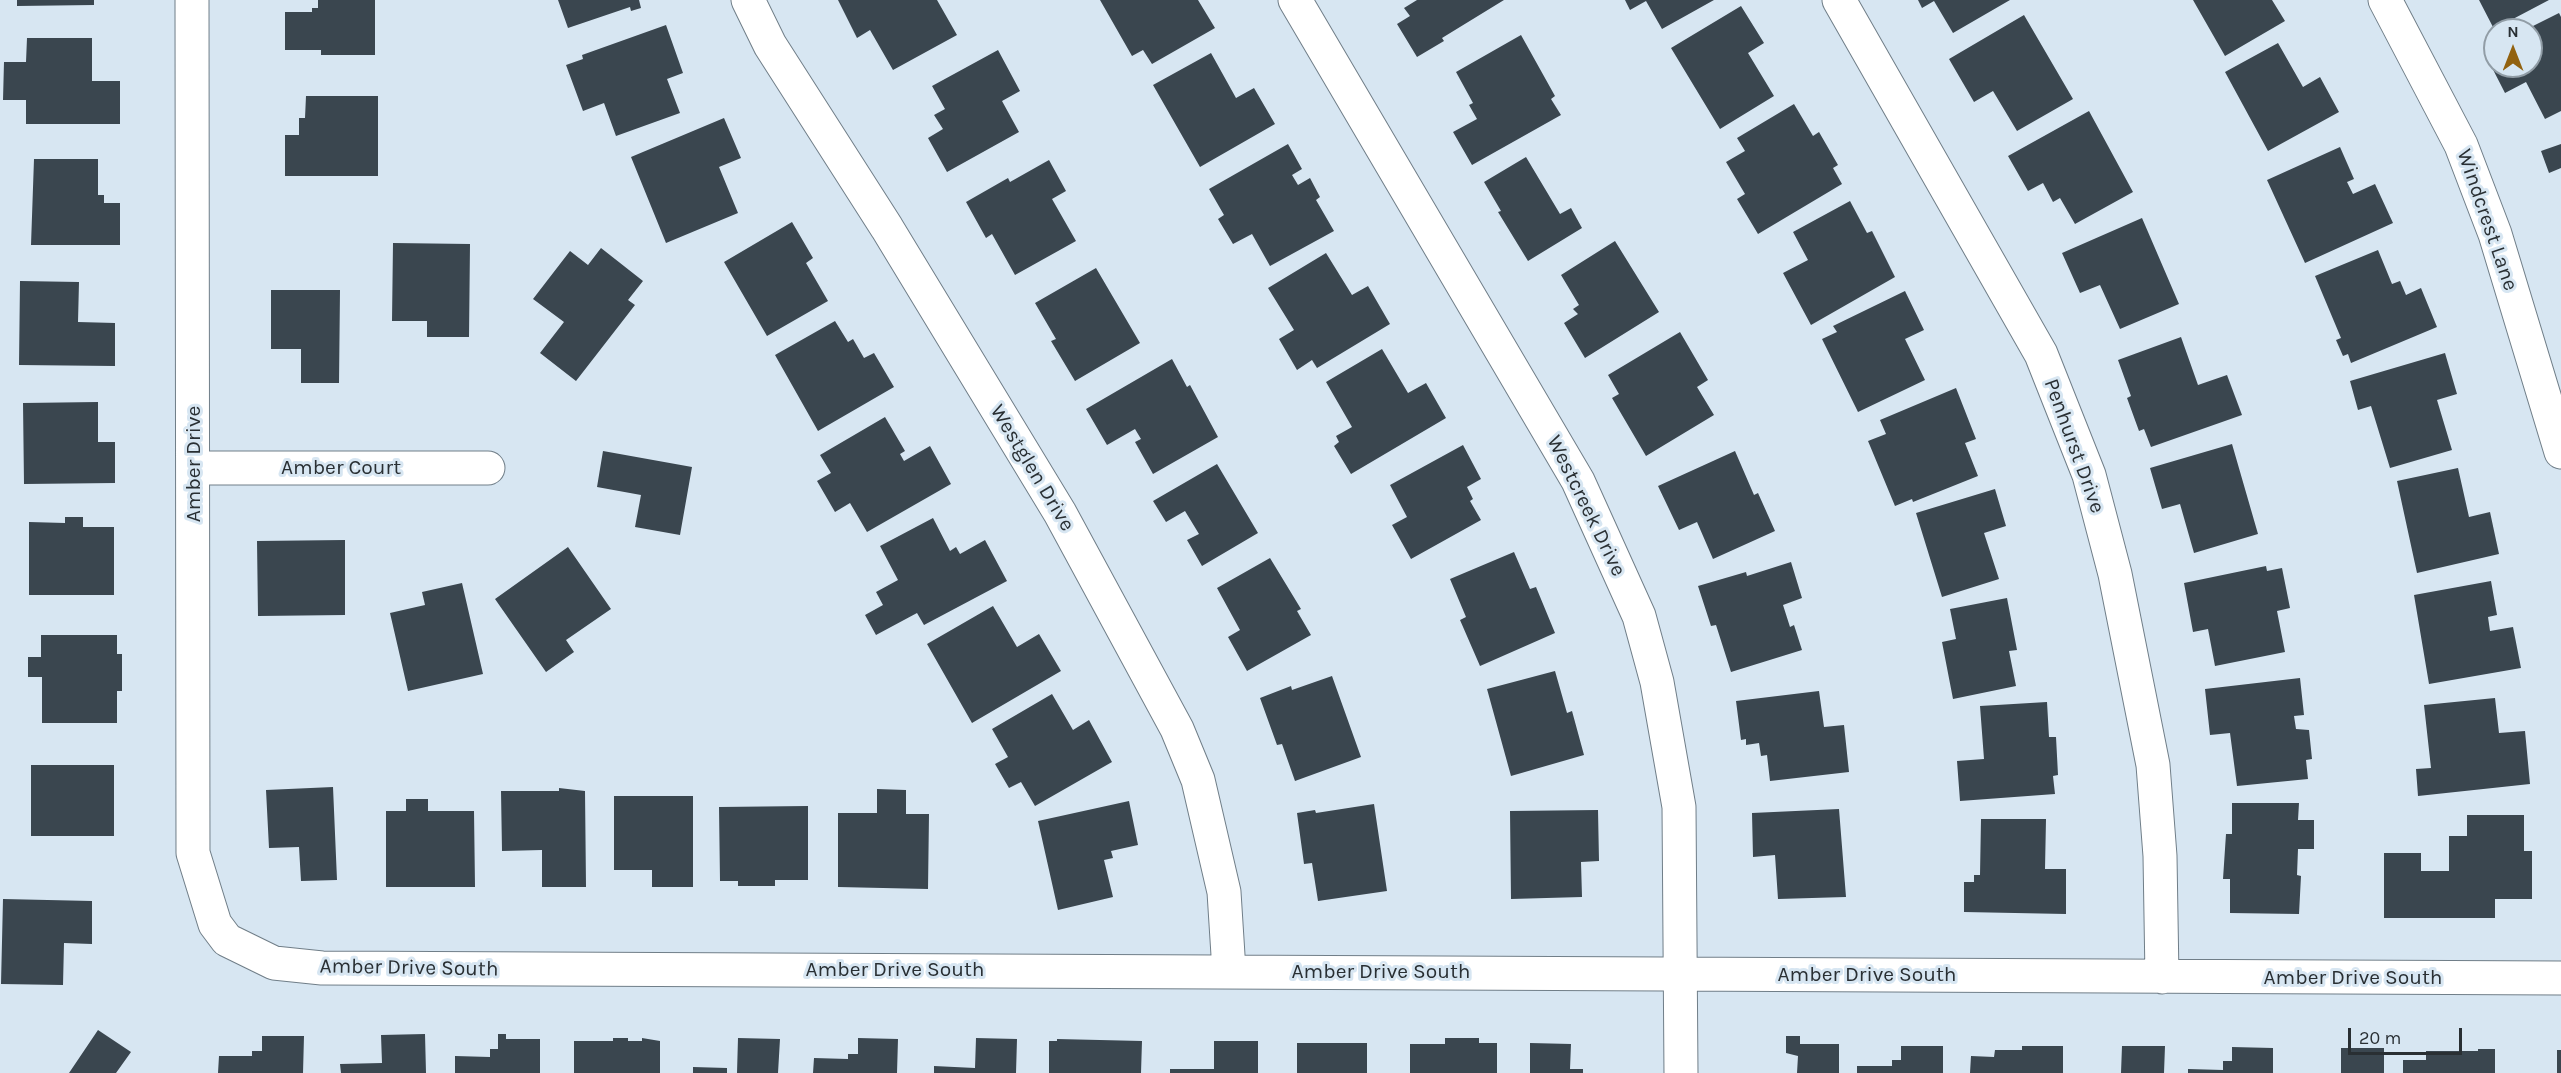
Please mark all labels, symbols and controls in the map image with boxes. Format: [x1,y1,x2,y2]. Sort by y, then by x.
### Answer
north arrow [2483,18,2543,78]
text: N [2507,22,2519,41]
street label: Windcrest Lane [2451,146,2523,294]
street label: Penhurst Drive [2038,375,2110,517]
street label: Westglen Drive [984,400,1080,536]
street label: Amber Drive [181,406,207,522]
street label: Westcreek Drive [1541,431,1631,581]
street label: Amber Court [281,455,401,481]
street label: Amber Drive South [319,954,499,982]
street label: Amber Drive South [805,957,985,983]
street label: Amber Drive South [1291,959,1471,985]
street label: Amber Drive South [1777,962,1957,988]
street label: Amber Drive South [2263,965,2443,991]
scale bar [2351,1016,2465,1054]
text: 20 m [2359,1027,2401,1049]

